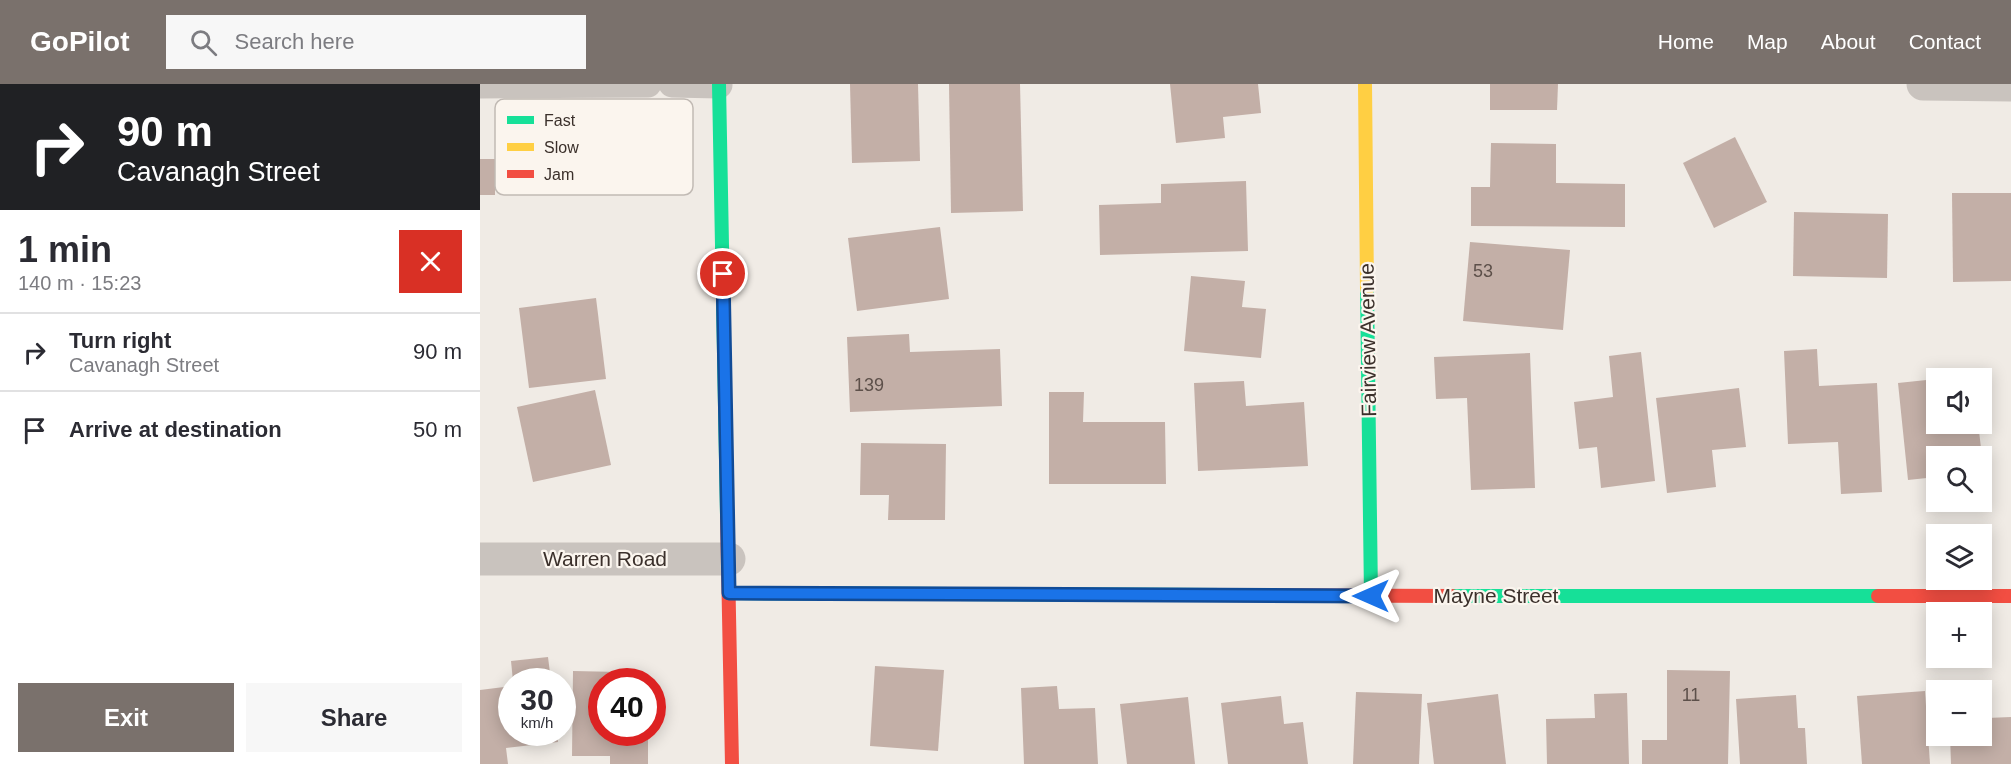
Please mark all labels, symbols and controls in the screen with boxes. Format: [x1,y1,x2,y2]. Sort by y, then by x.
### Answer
search box [166,15,586,69]
text: GoPilot [30,26,130,57]
icon: search [187,26,220,59]
text: Search here [235,29,354,54]
text: Home [1658,30,1714,53]
text: Map [1747,30,1788,53]
text: About [1821,30,1876,53]
text: Contact [1909,30,1981,53]
legend [495,99,693,195]
icon: right [18,108,96,186]
text: 90 m [117,108,213,155]
text: Fast [544,112,576,129]
text: Slow [544,139,579,156]
text: Cavanagh Street [117,157,320,187]
text: Jam [544,166,574,183]
text: 1 min [18,229,112,270]
button: close [399,230,462,293]
pin [697,248,748,299]
icon: arrive [706,257,739,290]
house number: 53 [1473,261,1493,281]
street label: Fairview Avenue [1355,263,1380,417]
text: 140 m · 15:23 [18,272,141,294]
text: Turn right [69,328,171,353]
icon: right [18,336,51,369]
text: 90 m [413,339,462,364]
text: Cavanagh Street [69,354,219,376]
map controls [1926,368,1992,746]
button: sound [1926,368,1992,434]
house number: 139 [854,375,884,395]
icon: arrive [18,414,51,447]
text: Arrive at destination [69,417,282,442]
text: 50 m [413,417,462,442]
button: search [1926,446,1992,512]
button: layers [1926,524,1992,590]
street label: Warren Road [543,547,667,570]
position arrow [1339,564,1403,628]
street label: Mayne Street [1434,584,1559,607]
button: + [1926,602,1992,668]
speed limit sign: 40 [588,668,666,746]
button: − [1926,680,1992,746]
button: Exit [18,683,234,752]
button: Share [246,683,462,752]
text: 30 [520,683,554,716]
house number: 11 [1682,685,1700,705]
text: km/h [521,714,553,731]

